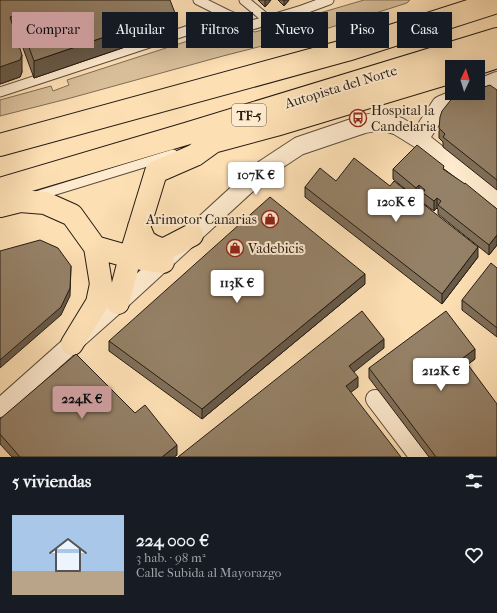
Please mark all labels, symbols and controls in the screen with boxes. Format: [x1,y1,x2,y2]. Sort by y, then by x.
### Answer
chip: Comprar [12,12,94,48]
chip: Alquilar [102,12,178,48]
chip: Filtros [186,12,253,48]
chip: Nuevo [261,12,328,48]
chip: Piso [336,12,389,48]
chip: Casa [397,12,452,48]
north arrow [445,60,485,100]
map controls [445,60,485,100]
street label: Autopista del Norte [282,62,399,113]
place label: Hospital la Candelaria [371,102,437,135]
road number: TF-5 [232,104,266,126]
bus stop icon: Hospital la Candelaria [348,108,368,128]
pin: 107K € [223,162,289,196]
text: 107K € [237,167,275,182]
pin: 120K € [363,189,429,223]
text: 120K € [377,194,415,209]
shop icon: Arimotor Canarias [260,209,280,229]
place label: Arimotor Canarias [145,211,257,228]
shop icon: Vadebicis [225,238,245,258]
place label: Vadebicis [247,240,304,257]
pin: 113K € [204,270,270,304]
text: 113K € [220,275,254,290]
pin: 212K € [408,358,474,392]
text: 212K € [422,363,460,378]
pin: 224K € [49,386,115,420]
text: 224K € [61,391,103,406]
icon: filters [463,470,485,492]
text: 5 viviendas [12,471,91,491]
text: 224 000 € [136,530,209,550]
icon: home [44,531,92,579]
icon: heart [463,544,485,566]
text: 3 hab. · 98 m² [136,550,206,565]
text: Calle Subida al Mayorazgo [136,565,281,580]

